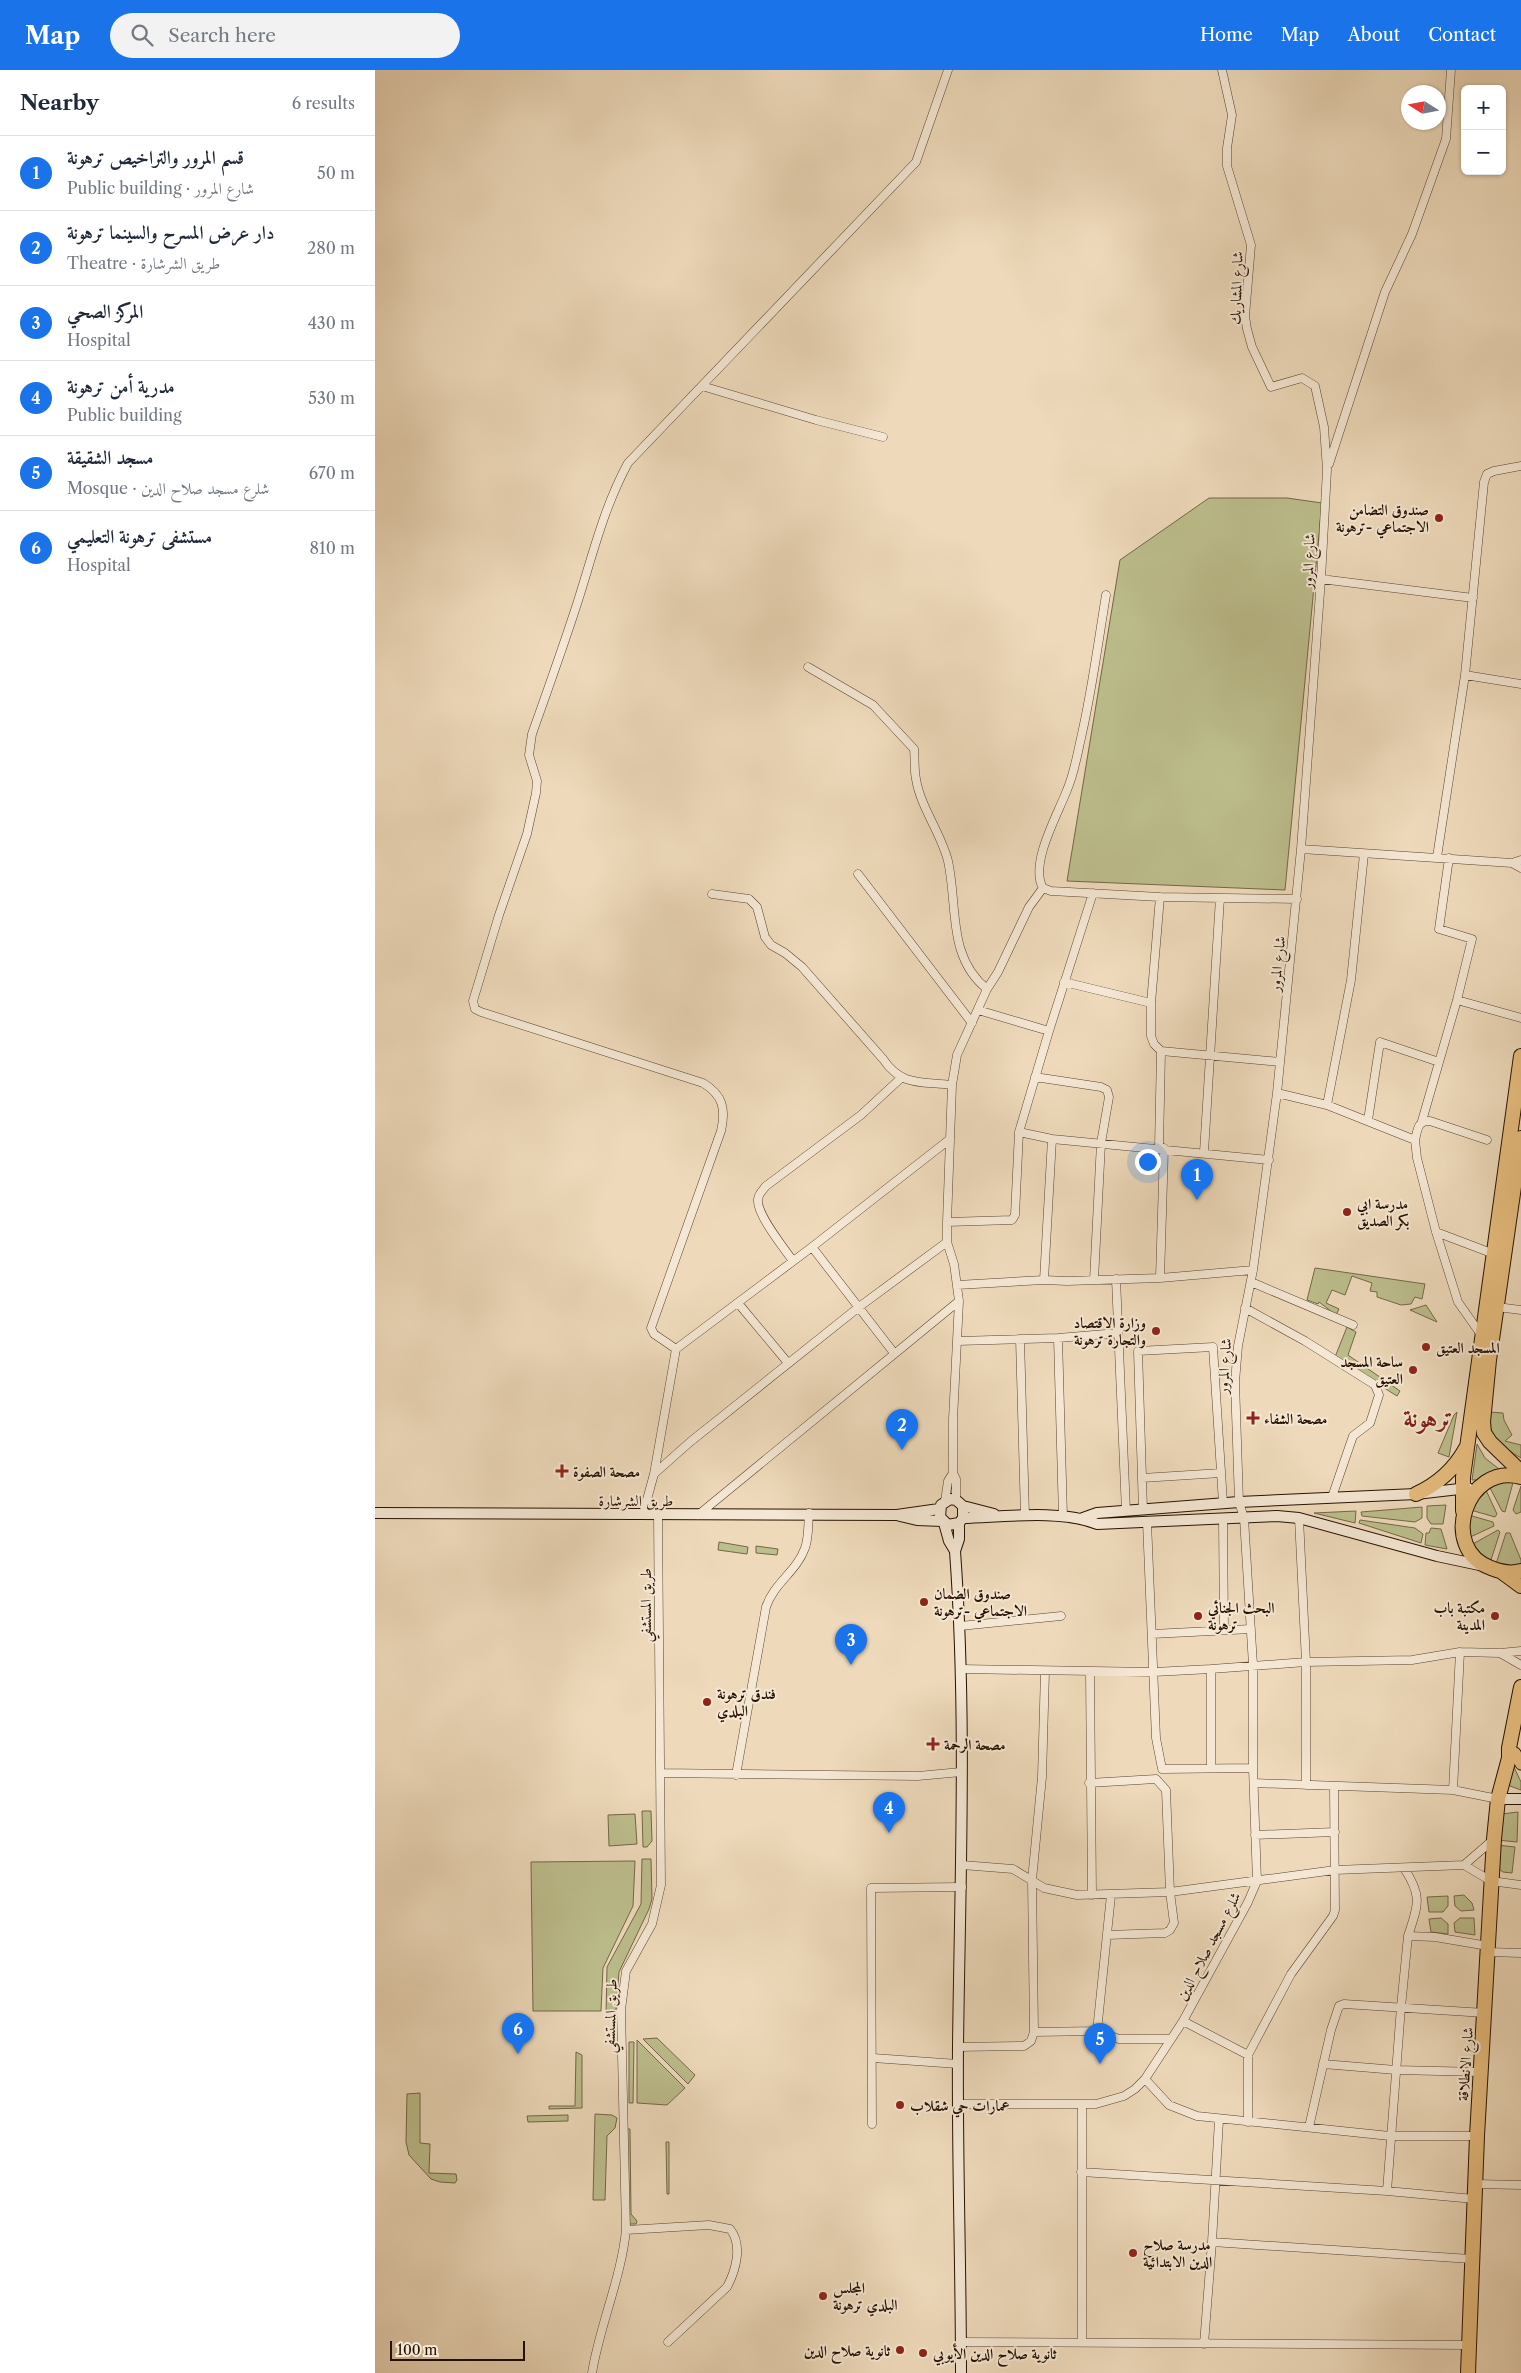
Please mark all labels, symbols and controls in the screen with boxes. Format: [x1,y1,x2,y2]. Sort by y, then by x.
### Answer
search box [110,13,460,58]
text: Map [25,21,80,50]
icon: search [128,21,156,49]
text: Search here [168,24,276,47]
text: Home [1200,24,1253,46]
text: Map [1281,24,1319,46]
text: About [1347,24,1400,46]
text: Contact [1428,24,1496,46]
north arrow [1401,85,1446,130]
map controls [1461,85,1506,175]
button: + [1461,85,1506,130]
text: Nearby [20,90,99,115]
text: 6 results [292,93,355,113]
button: − [1461,130,1506,175]
text: قسم المرور والتراخيص ترهونة [67,146,244,169]
text: 1 [32,163,40,183]
text: 50 m [317,163,355,183]
text: Public building · شارع المرور [67,178,254,198]
text: دار عرض المسرح والسينما ترهونة [67,221,274,244]
text: 2 [31,238,41,258]
text: 280 m [307,238,355,258]
street label: شارع المشاريك [1225,251,1251,325]
text: Theatre · طريق الشرشارة [67,253,220,273]
text: المركز الصحي [67,300,143,323]
text: 3 [31,313,41,333]
text: 430 m [308,313,355,333]
text: Hospital [67,330,131,350]
text: مدرية أمن ترهونة [67,375,175,398]
text: 4 [31,388,41,408]
text: 530 m [308,388,355,408]
text: Public building [67,405,182,425]
text: مسجد الشقيقة [67,446,153,469]
text: 5 [32,463,40,483]
text: 670 m [309,463,355,483]
text: Mosque · شلرع مسجد صلاح الدين [67,478,269,498]
place label: صندوق التضامن الاجتماعي -ترهونة [1336,500,1429,539]
marker: صندوق التضامن الاجتماعي -ترهونة [1433,512,1445,524]
text: مستشفى ترهونة التعليمي [67,525,212,548]
street label: شارع المرور [1297,533,1323,592]
text: 6 [31,538,41,558]
text: 810 m [309,538,355,558]
text: Hospital [67,555,131,575]
street label: شارع المرور [1264,935,1293,995]
your location [1135,1149,1161,1175]
pin: 1 [1181,1159,1213,1200]
place label: مدرسة ابي بكر الصديق [1356,1194,1409,1231]
marker: مدرسة ابي بكر الصديق [1341,1206,1353,1218]
place label: وزارة الاقتصاد والتجارة ترهونة [1073,1313,1146,1349]
marker: وزارة الاقتصاد والتجارة ترهونة [1150,1325,1162,1337]
street label: شارع المرور [1212,1338,1239,1397]
place label: المسجد العتيق [1436,1338,1500,1357]
marker: المسجد العتيق [1420,1341,1432,1353]
place label: ساحة المسجد العتيق [1340,1352,1403,1388]
marker: ساحة المسجد العتيق [1407,1364,1419,1376]
district label: ترهونة [1403,1403,1453,1434]
pin: 2 [886,1409,918,1450]
place label: مصحة الشفاء [1264,1409,1328,1428]
marker: مصحة الشفاء [1246,1411,1260,1425]
place label: مصحة الصفوة [573,1462,640,1481]
marker: مصحة الصفوة [555,1464,569,1478]
street label: طريق الشرشارة [599,1491,673,1511]
street label: طريق المستشفي [636,1568,660,1642]
place label: صندوق الضمان الاجتماعي -ترهونة [934,1584,1027,1623]
marker: صندوق الضمان الاجتماعي -ترهونة [918,1596,930,1608]
place label: البحث الجنائي ترهونة [1207,1598,1275,1634]
place label: مكتبة باب المدينة [1433,1598,1485,1635]
marker: البحث الجنائي ترهونة [1192,1610,1204,1622]
marker: مكتبة باب المدينة [1489,1610,1501,1622]
pin: 3 [835,1624,867,1665]
place label: فندق ترهونة البلدي [717,1684,776,1723]
marker: فندق ترهونة البلدي [701,1696,713,1708]
place label: مصحة الرحمة [944,1735,1006,1754]
marker: مصحة الرحمة [926,1737,940,1751]
pin: 4 [873,1792,905,1833]
street label: شلرع مسجد صلاح الدين [1171,1888,1248,2005]
street label: طريق المستشفي [599,1979,626,2054]
pin: 6 [502,2013,534,2054]
pin: 5 [1084,2023,1116,2064]
street label: شارع الانطلاقة [1453,2026,1481,2102]
place label: عمارات حي شقلاب [910,2096,1010,2118]
marker: عمارات حي شقلاب [894,2099,906,2111]
place label: مدرسة صلاح الدين الابتدائية [1143,2235,1212,2271]
marker: مدرسة صلاح الدين الابتدائية [1127,2247,1139,2259]
place label: المجلس البلدي ترهونة [833,2278,898,2317]
marker: المجلس البلدي ترهونة [817,2290,829,2302]
scale bar [390,2338,525,2361]
text: 100 m [397,2341,437,2359]
place label: ثانوية صلاح الدين [804,2341,891,2365]
place label: ثانوية صلاح الدين الأيوبي [932,2343,1057,2368]
marker: ثانوية صلاح الدين [894,2344,906,2356]
marker: ثانوية صلاح الدين الأيوبي [917,2347,929,2359]

